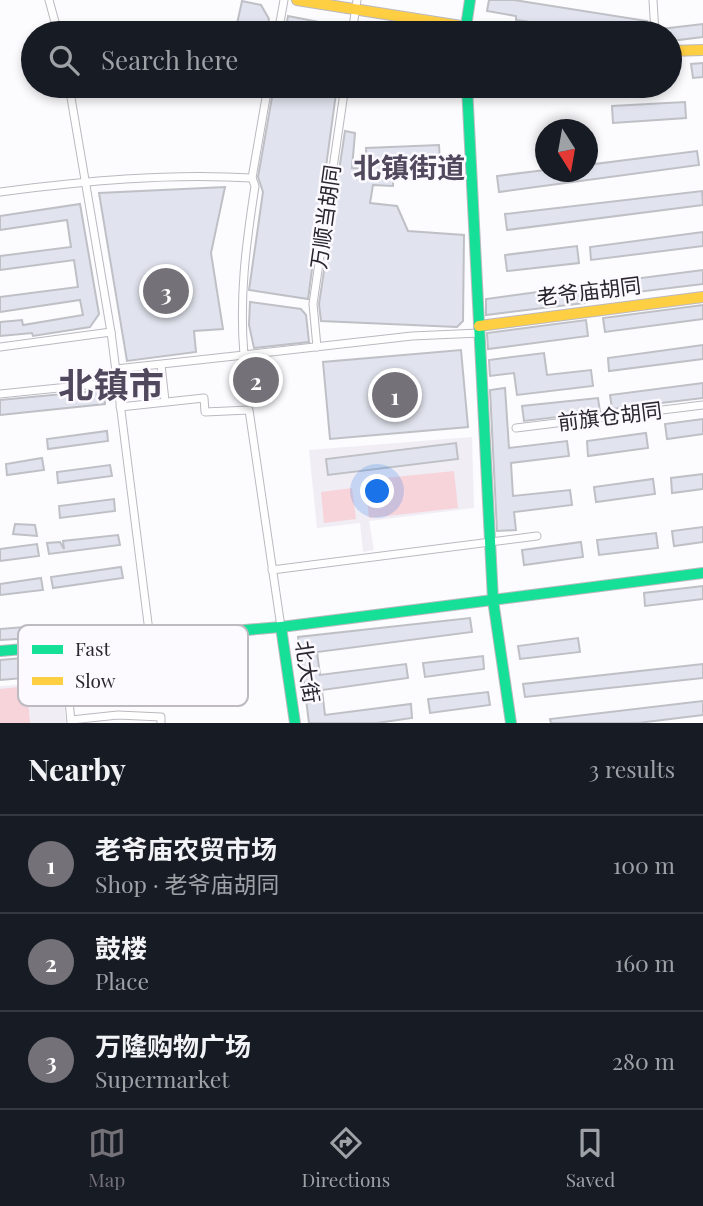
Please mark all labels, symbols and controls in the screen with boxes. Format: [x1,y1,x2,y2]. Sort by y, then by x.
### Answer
search box [21,21,682,98]
icon: search [45,41,83,79]
text: Search here [101,42,238,77]
north arrow [535,119,598,182]
district label: 北镇街道 [353,148,465,185]
street label: 万顺当胡同 [303,163,345,271]
pin: 3 [143,265,189,317]
street label: 老爷庙胡同 [535,270,643,310]
pin: 2 [233,354,279,406]
district label: 北镇市 [58,360,164,407]
pin: 1 [372,369,418,421]
street label: 前旗仓胡同 [556,395,664,435]
your location [360,474,394,508]
legend [18,625,248,706]
text: Fast [75,635,111,661]
street label: 北大街 [291,639,327,705]
text: Slow [75,667,116,693]
text: Nearby [28,749,126,789]
text: 3 results [589,753,675,784]
text: 老爷庙农贸市场 [95,831,277,866]
text: 1 [47,849,55,880]
text: 100 m [613,849,675,880]
text: Shop · 老爷庙胡同 [95,868,279,899]
text: 鼓楼 [95,930,147,965]
text: 2 [45,947,57,978]
text: 160 m [615,947,675,978]
text: Place [95,965,149,996]
text: 万隆购物广场 [95,1028,251,1063]
text: 3 [45,1045,57,1076]
text: 280 m [612,1045,675,1076]
text: Supermarket [95,1063,229,1094]
tab: Map [88,1124,126,1192]
tab: Directions [301,1124,390,1192]
tab: Saved [566,1124,615,1192]

